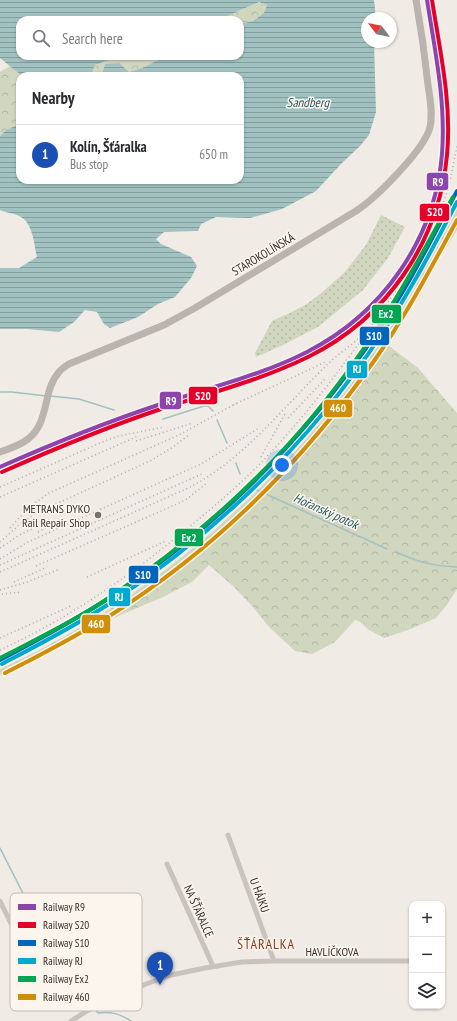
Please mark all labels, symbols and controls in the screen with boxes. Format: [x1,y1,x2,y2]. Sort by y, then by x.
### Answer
north arrow [361,12,397,48]
search box [16,16,244,60]
icon: search [30,27,52,49]
text: Search here [62,29,123,48]
text: Nearby [32,87,75,109]
water label: Sandberg [287,94,331,111]
text: Kolín, Šťáralka [70,137,147,156]
text: 1 [42,146,48,163]
text: 650 m [199,146,228,163]
text: Bus stop [70,156,108,173]
line badge: R9 [426,172,449,191]
text: R9 [433,175,443,189]
line badge: S20 [419,203,450,222]
text: S20 [427,205,443,219]
street label: STAROKOLÍNSKÁ [229,229,297,279]
line badge: Ex2 [371,304,402,324]
text: Ex2 [379,307,393,321]
line badge: S10 [359,326,390,346]
text: S10 [366,329,382,343]
line badge: RJ [346,360,368,379]
text: RJ [353,362,361,376]
line badge: S20 [188,386,218,405]
text: S20 [195,389,211,403]
line badge: R9 [159,391,182,410]
text: R9 [166,394,176,408]
line badge: 460 [323,399,353,418]
text: 460 [330,401,346,415]
your location [272,455,292,475]
water label: Hořanský potok [291,489,363,534]
place label: METRANS DYKO Rail Repair Shop [22,501,90,530]
marker: METRANS DYKO Rail Repair Shop [93,510,103,520]
line badge: Ex2 [174,528,204,547]
text: Ex2 [182,531,196,545]
line badge: S10 [128,565,159,584]
text: S10 [135,568,151,582]
line badge: RJ [108,587,131,607]
text: RJ [115,590,123,604]
line badge: 460 [81,614,111,634]
text: 460 [88,617,104,631]
street label: U HÁJKU [247,876,273,914]
street label: NA ŠŤÁRALCE [181,882,217,940]
legend [10,893,142,1011]
text: Railway R9 [43,900,85,914]
map controls [409,901,445,1009]
button: + [409,901,445,937]
text: Railway S20 [43,918,89,932]
district label: ŠŤÁRALKA [237,935,295,953]
text: Railway S10 [43,936,89,950]
button: − [409,937,445,973]
street label: HAVLÍČKOVA [305,944,359,959]
pin: 1 [147,952,173,985]
text: Railway RJ [43,954,83,968]
text: Railway Ex2 [43,972,89,986]
button: layers [409,973,445,1009]
text: Railway 460 [43,990,90,1004]

